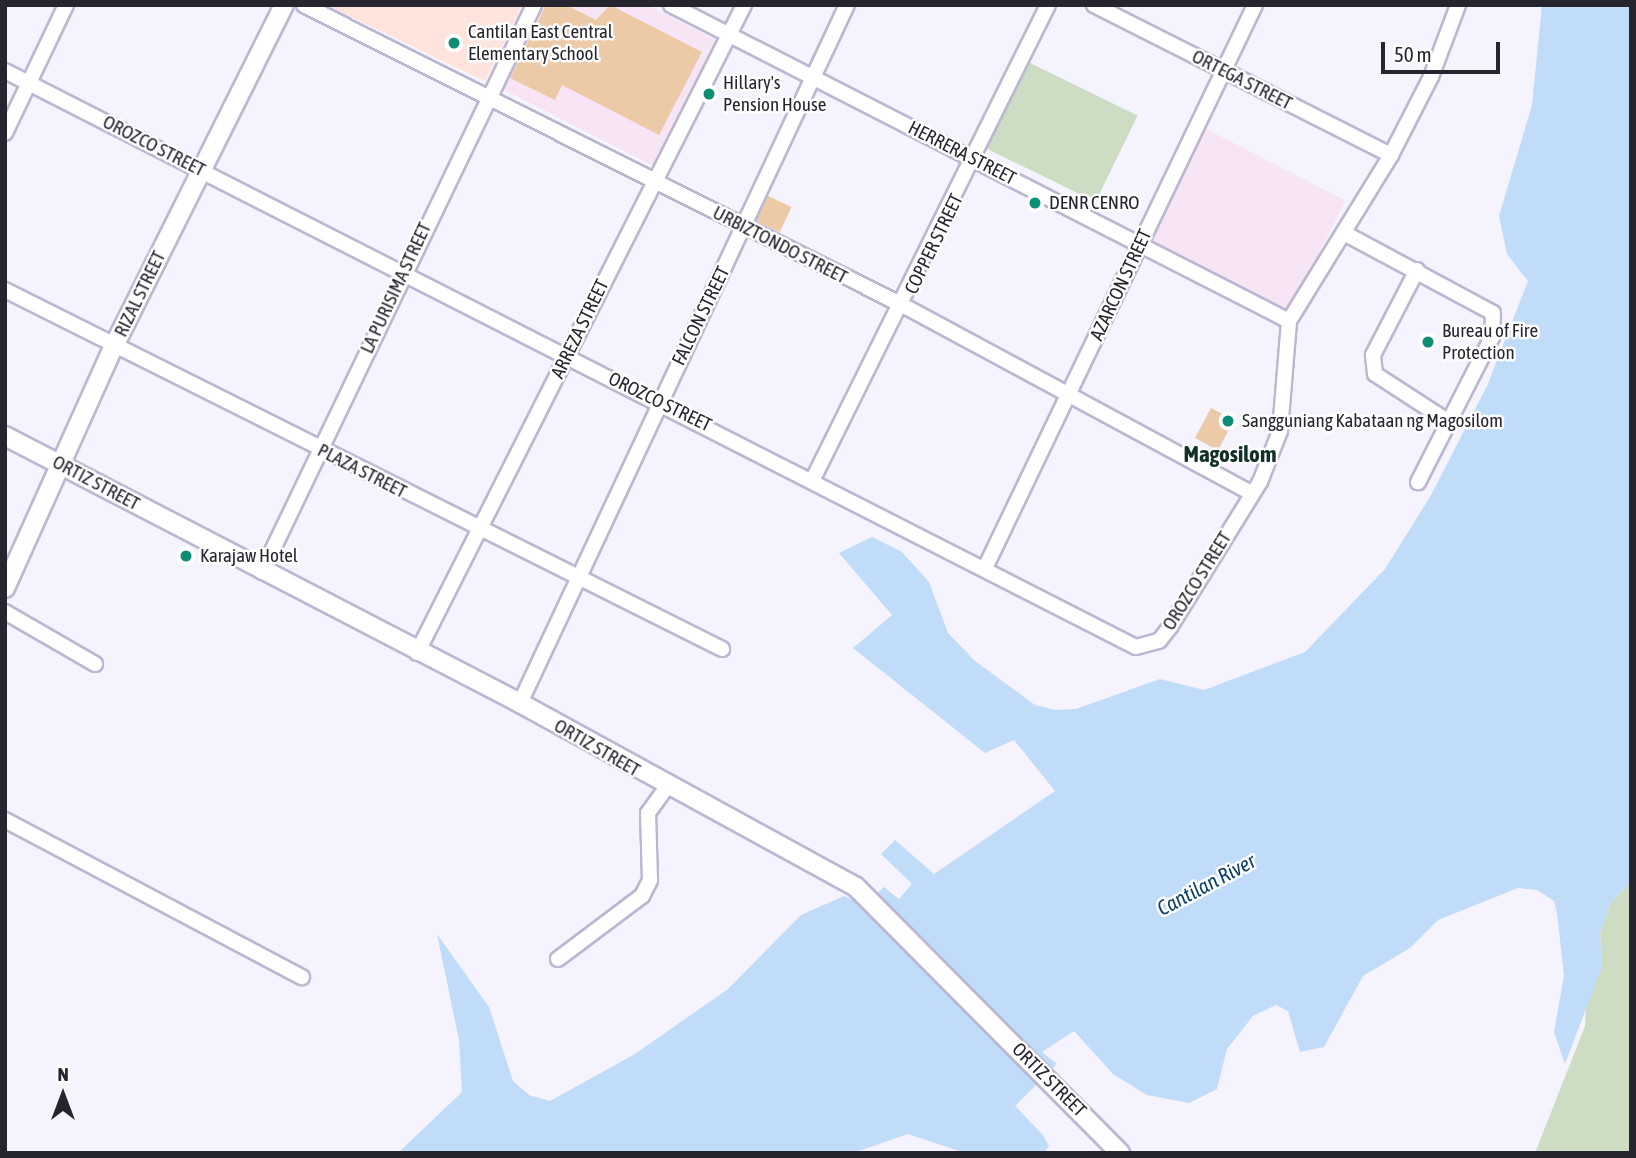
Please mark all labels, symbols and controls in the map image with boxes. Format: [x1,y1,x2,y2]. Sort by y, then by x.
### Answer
place label: Cantilan East Central Elementary School [468,21,613,65]
scale bar [1384,28,1503,72]
marker: Cantilan East Central Elementary School [446,35,462,51]
text: 50 m [1394,42,1432,66]
street label: ORTEGA STREET [1188,45,1296,115]
place label: Hillary's Pension House [723,72,826,116]
marker: Hillary's Pension House [701,86,717,102]
street label: OROZCO STREET [99,110,209,182]
street label: HERRERA STREET [904,116,1020,190]
street label: COPPER STREET [900,190,968,298]
place label: DENR CENRO [1049,192,1139,214]
marker: DENR CENRO [1027,195,1043,211]
street label: URBIZTONDO STREET [709,201,851,289]
street label: LA PURISIMA STREET [356,219,436,357]
street label: AZARCON STREET [1085,226,1157,344]
street label: RIZAL STREET [109,247,171,341]
street label: FALCON STREET [667,263,735,369]
street label: ARREZA STREET [546,276,614,382]
place label: Bureau of Fire Protection [1442,320,1538,364]
marker: Bureau of Fire Protection [1420,334,1436,350]
street label: OROZCO STREET [605,367,715,437]
place label: Sangguniang Kabataan ng Magosilom [1242,410,1503,432]
marker: Sangguniang Kabataan ng Magosilom [1220,413,1236,429]
street label: PLAZA STREET [314,439,410,503]
district label: Magosilom [1184,440,1276,468]
street label: ORTIZ STREET [49,451,143,515]
street label: OROZCO STREET [1158,528,1236,634]
place label: Karajaw Hotel [200,545,298,567]
marker: Karajaw Hotel [178,548,194,564]
street label: ORTIZ STREET [550,714,644,782]
water label: Cantilan River [1152,848,1260,920]
street label: ORTIZ STREET [1007,1038,1091,1122]
north arrow [28,1060,98,1130]
text: N [57,1063,69,1085]

